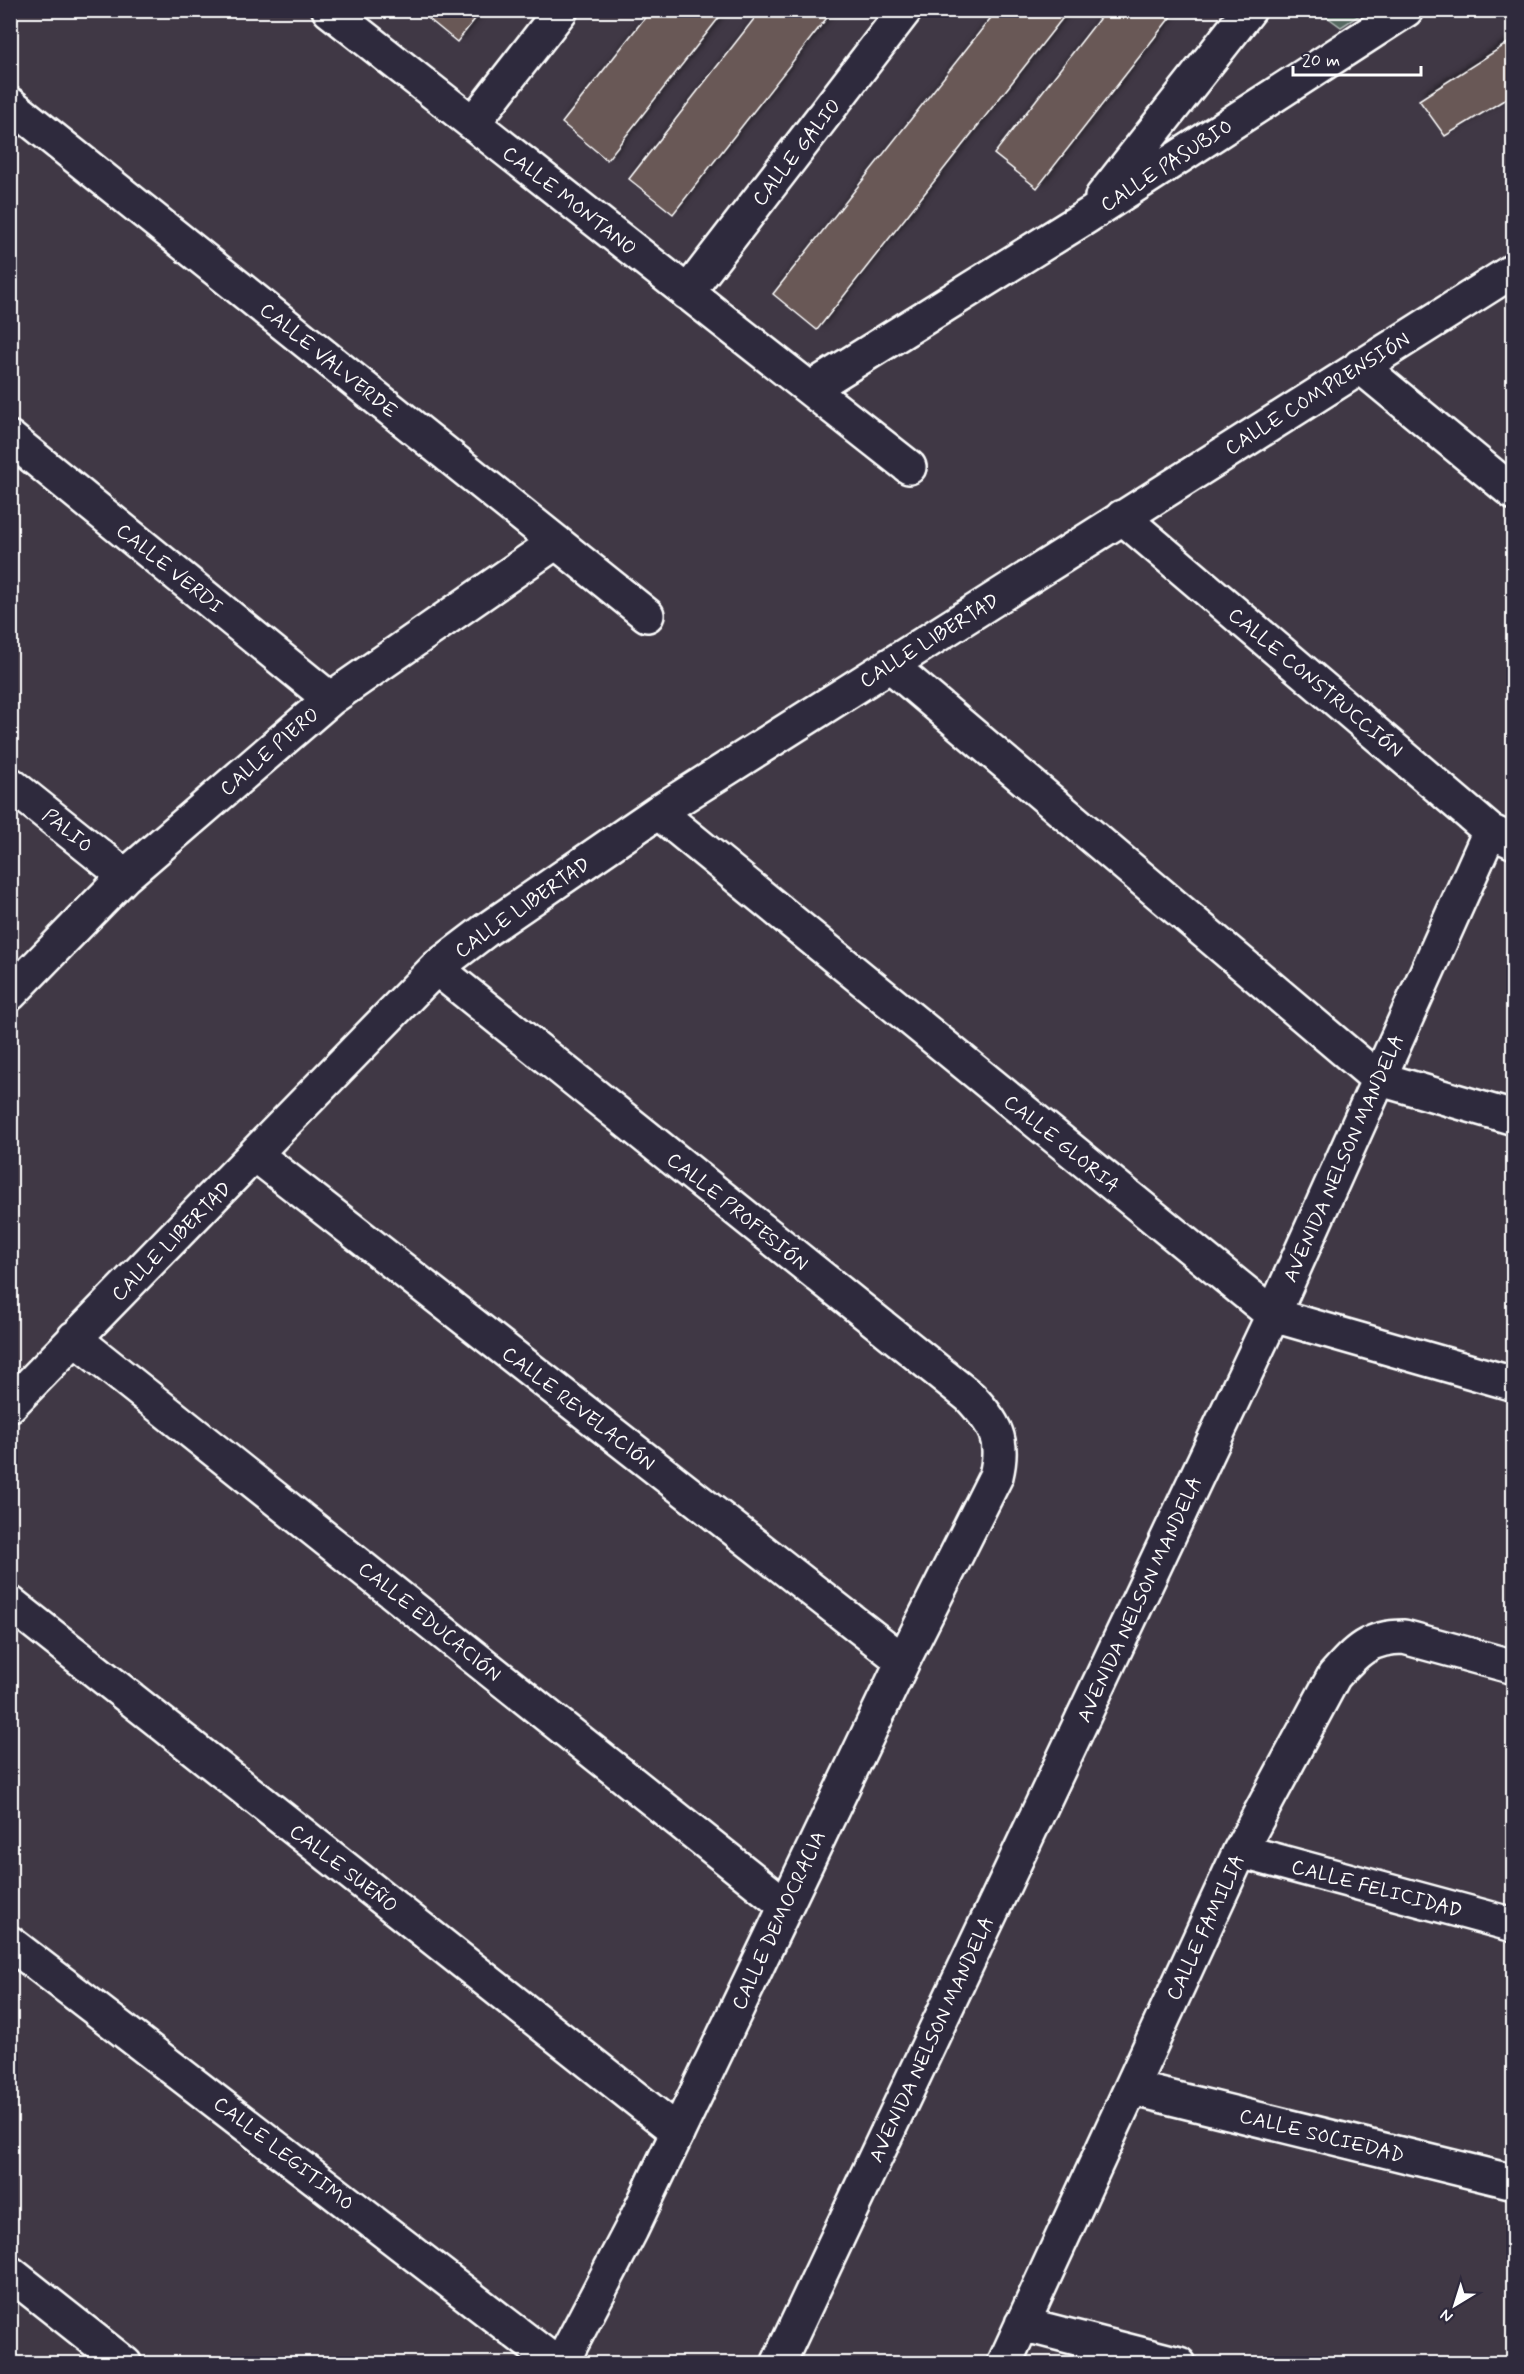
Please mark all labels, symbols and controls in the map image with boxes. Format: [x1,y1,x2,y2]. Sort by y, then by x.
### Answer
scale bar [1293,39,1420,77]
text: 20 m [1302,49,1340,73]
street label: CALLE GALIO [747,94,848,212]
street label: CALLE PASUBIO [1096,113,1238,219]
street label: CALLE MONTANO [496,140,642,262]
street label: CALLE VALVERDE [253,297,403,425]
street label: CALLE COMPRENSIÓN [1220,326,1415,462]
street label: CALLE VERDI [110,518,228,621]
street label: CALLE LIBERTAD [855,588,1005,695]
street label: CALLE CONSTRUCCIÓN [1222,602,1408,764]
street label: CALLE PIERO [215,702,325,803]
street label: PALIO [36,803,98,860]
street label: CALLE LIBERTAD [450,851,596,965]
street label: AVENIDA NELSON MANDELA [1277,1030,1411,1287]
street label: CALLE GLORIA [997,1089,1125,1199]
street label: CALLE PROFESIÓN [661,1147,814,1278]
street label: CALLE LIBERTAD [106,1176,238,1308]
street label: CALLE REVELACIÓN [496,1341,660,1478]
street label: AVENIDA NELSON MANDELA [1071,1472,1209,1727]
street label: CALLE EDUCACIÓN [352,1556,506,1688]
street label: CALLE SUEÑO [283,1818,403,1920]
street label: CALLE DEMOCRACIA [726,1827,833,2015]
street label: CALLE FAMILIA [1161,1850,1252,2005]
street label: CALLE FELICIDAD [1288,1854,1465,1925]
street label: AVENIDA NELSON MANDELA [863,1912,1001,2167]
street label: CALLE LEGITIMO [207,2091,359,2218]
street label: CALLE SOCIEDAD [1236,2103,1407,2170]
north arrow [1425,2275,1485,2335]
text: N [1436,2304,1457,2327]

